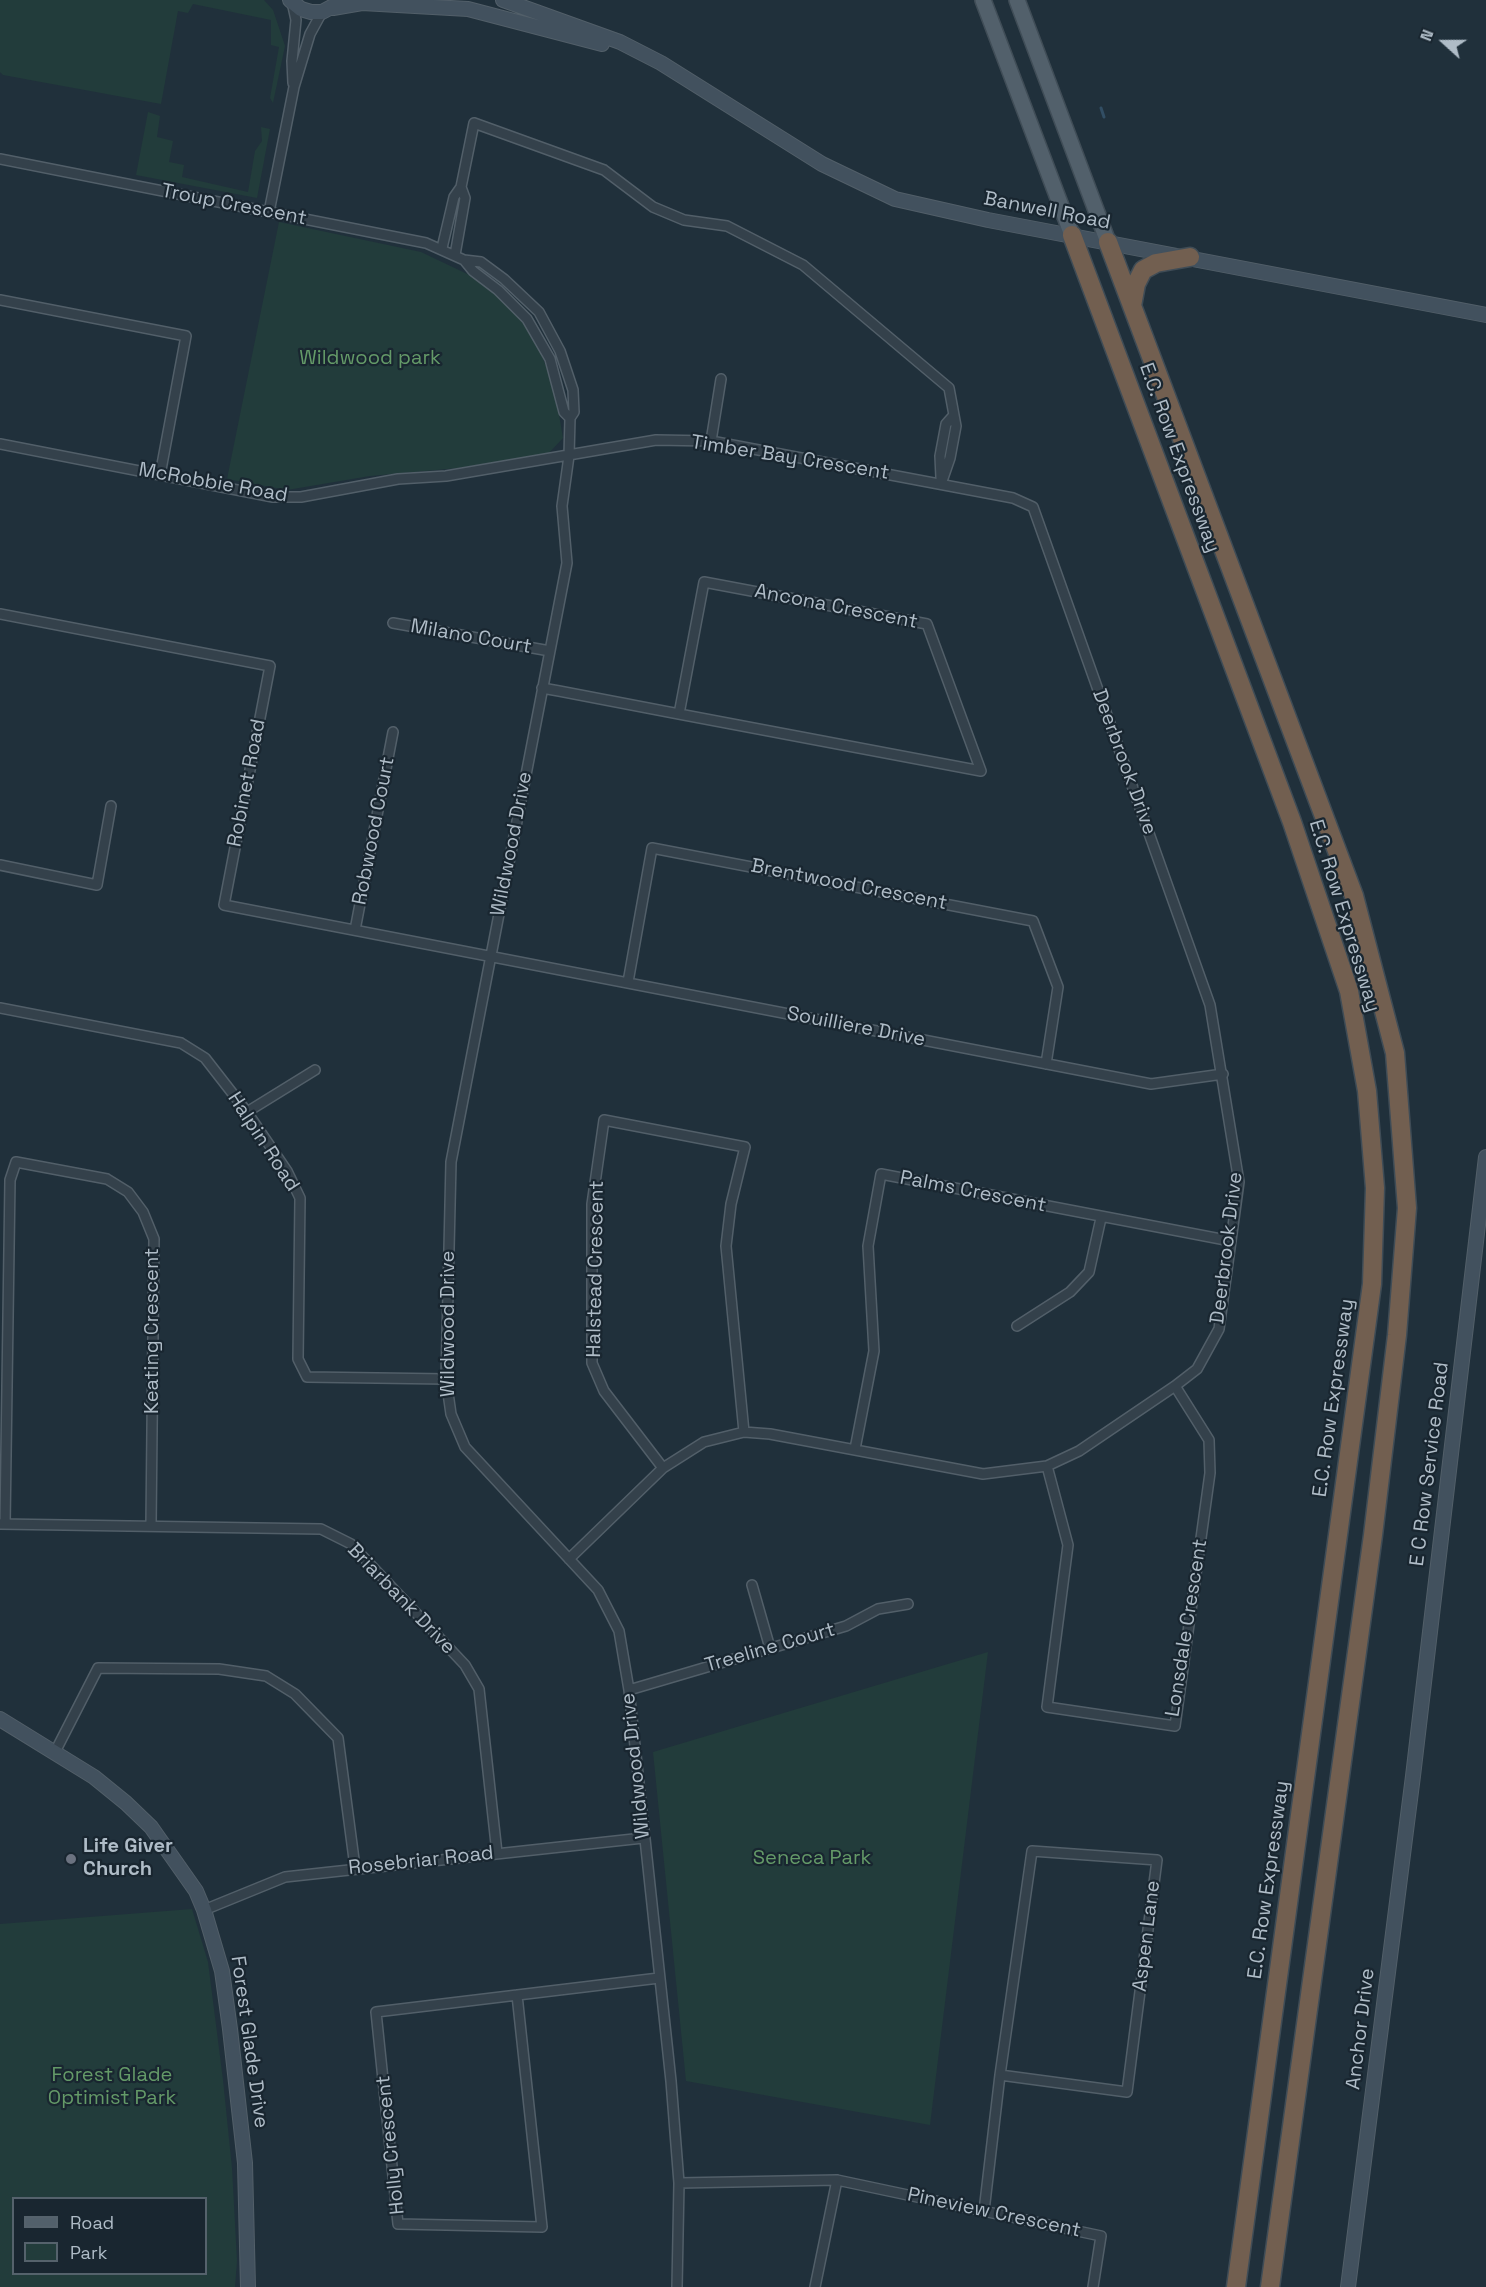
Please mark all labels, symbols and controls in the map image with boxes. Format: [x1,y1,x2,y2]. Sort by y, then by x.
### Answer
north arrow [1414,12,1474,72]
text: N [1415,27,1438,44]
street label: Troup Crescent [159,179,309,231]
street label: Banwell Road [982,187,1112,235]
park label: Wildwood park [299,347,441,371]
street label: E.C. Row Expressway [1134,360,1224,556]
street label: Timber Bay Crescent [689,430,891,486]
street label: McRobbie Road [137,458,289,508]
street label: Ancona Crescent [753,579,919,635]
street label: Milano Court [409,615,533,659]
street label: Deerbrook Drive [1087,686,1161,838]
street label: Robinet Road [223,717,271,849]
street label: Robwood Court [348,755,400,907]
street label: Wildwood Drive [486,770,538,918]
street label: E.C. Row Expressway [1303,817,1385,1015]
street label: Brentwood Crescent [749,854,949,916]
street label: Souilliere Drive [785,1002,927,1052]
street label: Halpin Road [222,1088,304,1196]
street label: Palms Crescent [898,1166,1048,1218]
street label: Deerbrook Drive [1206,1171,1248,1325]
street label: Halstead Crescent [582,1180,610,1358]
street label: Keating Crescent [141,1248,165,1414]
street label: Wildwood Drive [437,1251,461,1397]
street label: E.C. Row Expressway [1308,1297,1360,1499]
street label: E C Row Service Road [1406,1360,1454,1568]
street label: Lonsdale Crescent [1161,1537,1213,1719]
street label: Briarbank Drive [342,1538,460,1660]
street label: Treeline Court [702,1618,838,1678]
street label: Wildwood Drive [616,1692,656,1840]
street label: E.C. Row Expressway [1243,1779,1295,1981]
place label: Life Giver Church [83,1835,173,1882]
street label: Rosebriar Road [347,1841,495,1881]
park label: Seneca Park [753,1847,871,1871]
marker: Life Giver Church [64,1852,78,1866]
street label: Aspen Lane [1128,1879,1166,1993]
street label: Forest Glade Drive [225,1954,273,2130]
street label: Anchor Drive [1342,1967,1380,2091]
park label: Forest Glade Optimist Park [48,2064,176,2111]
street label: Holly Crescent [372,2074,410,2216]
street label: Pineview Crescent [905,2183,1083,2243]
legend [12,2197,207,2275]
text: Road [70,2211,114,2234]
text: Park [70,2241,107,2264]

